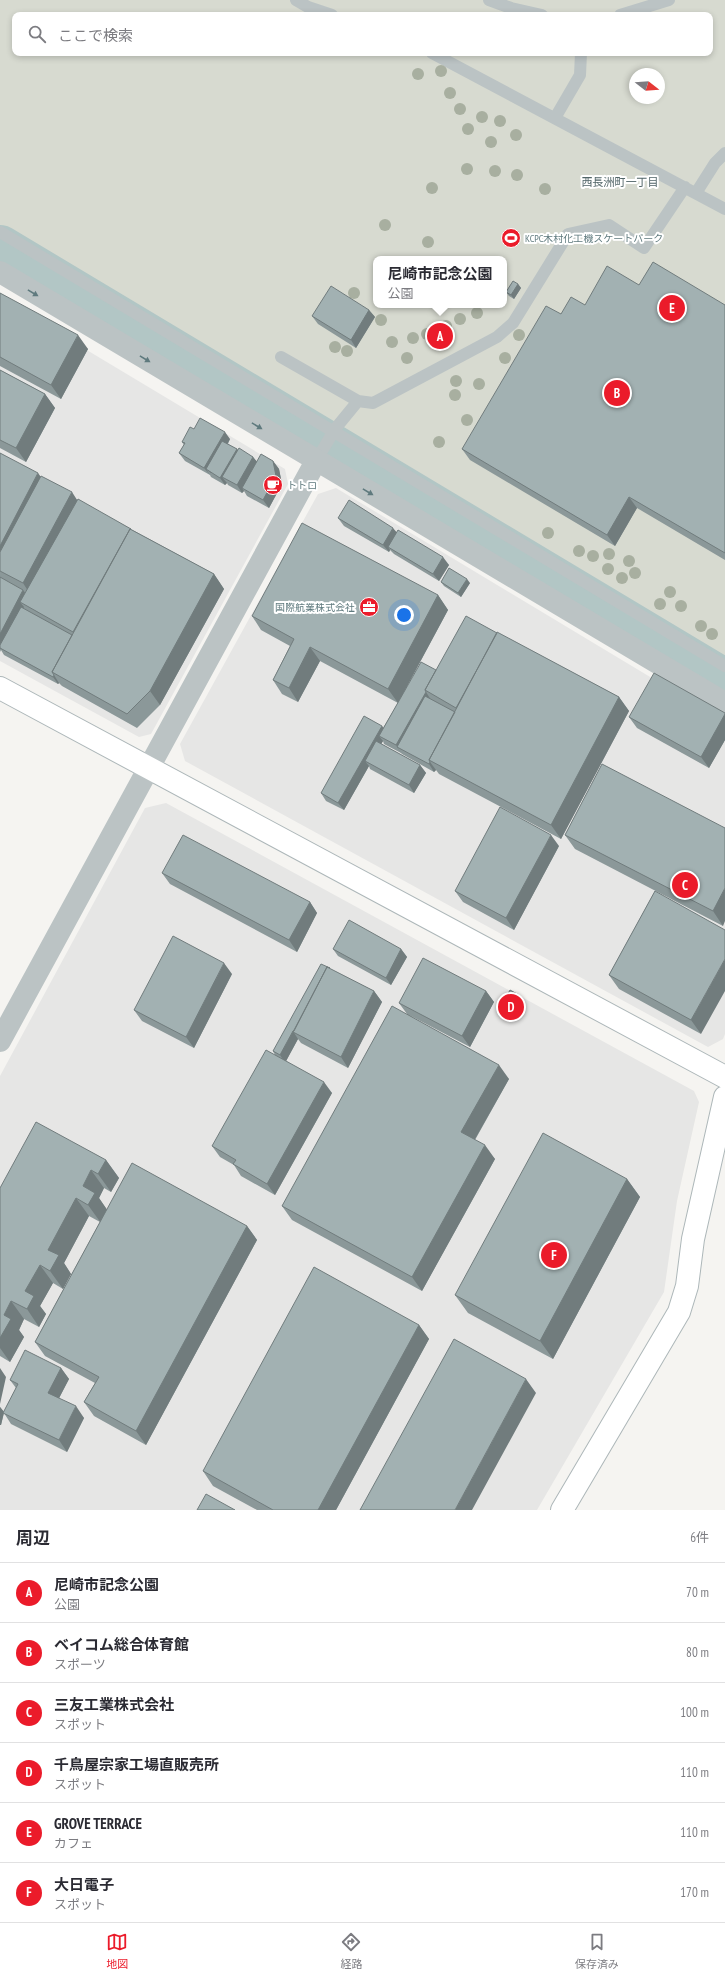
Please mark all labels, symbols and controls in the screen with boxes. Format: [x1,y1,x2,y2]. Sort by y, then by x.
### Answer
search box [12,12,713,56]
icon: search [26,23,48,45]
text: ここで検索 [58,26,133,45]
north arrow [629,68,665,104]
district label: 西長洲町一丁目 [582,175,659,189]
sports icon: KCPC木村化工機スケートパーク [500,227,522,249]
place label: KCPC木村化工機スケートパーク [525,232,663,245]
popup [373,256,507,308]
text: 尼崎市記念公園 [387,264,493,283]
text: 公園 [387,285,414,302]
one-way arrow [27,289,39,296]
pin: E [659,293,685,323]
pin: A [427,321,453,351]
one-way arrow [139,356,151,363]
pin: B [604,378,630,408]
one-way arrow [252,422,262,430]
cafe icon: トトロ [262,474,284,496]
place label: トトロ [287,479,317,492]
one-way arrow [362,489,374,496]
office icon: 国際航業株式会社 [358,596,380,618]
place label: 国際航業株式会社 [275,601,355,614]
your location [394,605,414,625]
pin: C [672,870,698,900]
pin: D [498,992,524,1022]
pin: F [541,1240,567,1270]
text: 周辺 [16,1527,50,1549]
text: 6件 [690,1529,709,1546]
text: 尼崎市記念公園 [54,1575,159,1594]
text: A [26,1584,32,1601]
text: 70 m [686,1584,709,1601]
text: 公園 [54,1596,80,1613]
text: ベイコム総合体育館 [54,1635,189,1654]
text: B [26,1644,32,1661]
text: 80 m [686,1644,709,1661]
text: スポーツ [54,1656,106,1673]
text: 三友工業株式会社 [54,1695,174,1714]
text: C [26,1704,32,1721]
text: 100 m [680,1704,709,1721]
text: スポット [54,1716,106,1733]
text: 千鳥屋宗家工場直販売所 [54,1755,219,1774]
text: D [26,1764,32,1781]
text: 110 m [680,1764,709,1781]
text: スポット [54,1776,106,1793]
text: GROVE TERRACE [54,1814,142,1833]
text: E [26,1824,32,1841]
text: 110 m [680,1824,709,1841]
text: カフェ [54,1835,93,1852]
text: 大日電子 [54,1875,114,1894]
text: F [26,1884,32,1901]
text: 170 m [680,1884,709,1901]
text: スポット [54,1896,106,1913]
tab: 地図 [106,1931,128,1971]
tab: 経路 [340,1931,362,1971]
tab: 保存済み [575,1931,619,1971]

